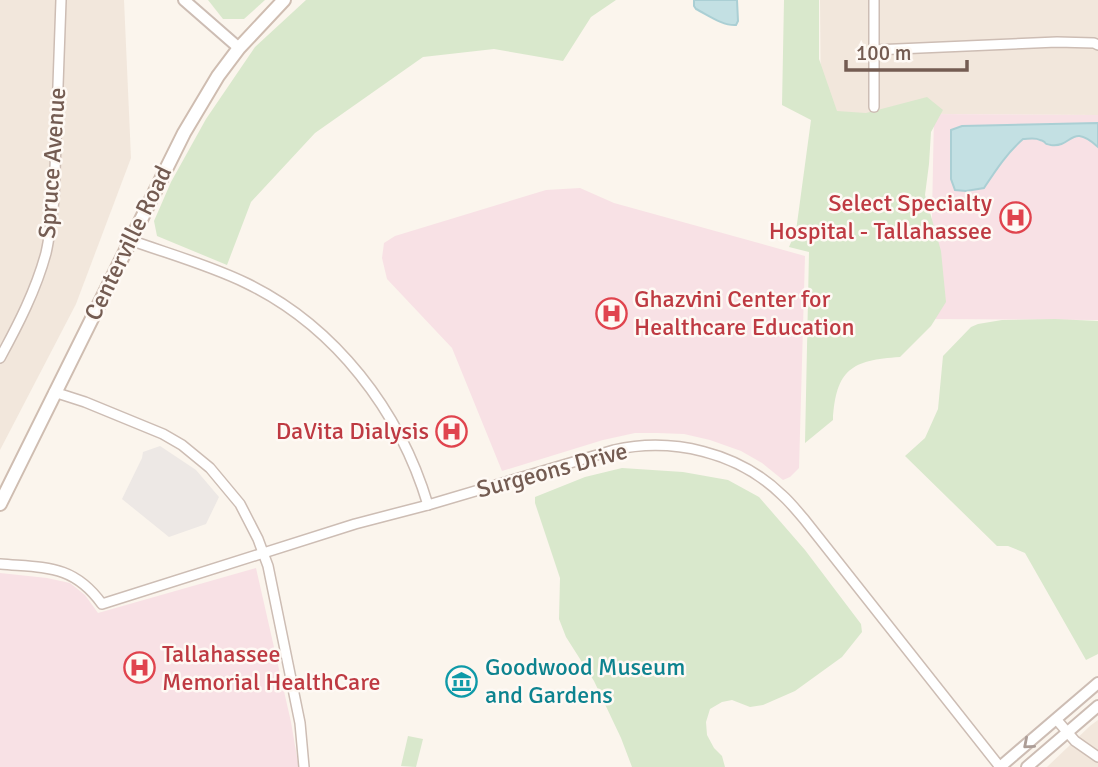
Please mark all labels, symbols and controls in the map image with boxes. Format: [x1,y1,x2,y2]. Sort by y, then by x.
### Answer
scale bar [846,28,967,72]
text: 100 m [856,40,911,66]
street label: Spruce Avenue [32,86,72,240]
street label: Centerville Road [78,161,178,325]
place label: Select Specialty Hospital - Tallahassee [769,188,992,246]
hospital icon: Select Specialty Hospital - Tallahassee [998,200,1032,234]
place label: Ghazvini Center for Healthcare Education [634,284,855,342]
hospital icon: Ghazvini Center for Healthcare Education [594,296,628,330]
hospital icon: DaVita Dialysis [435,414,469,448]
place label: DaVita Dialysis [276,416,429,446]
street label: Surgeons Drive [473,435,631,505]
place label: Tallahassee Memorial HealthCare [162,639,381,697]
hospital icon: Tallahassee Memorial HealthCare [122,651,156,685]
place label: Goodwood Museum and Gardens [485,652,685,710]
museum icon: Goodwood Museum and Gardens [445,664,479,698]
one-way arrow [1024,736,1037,748]

